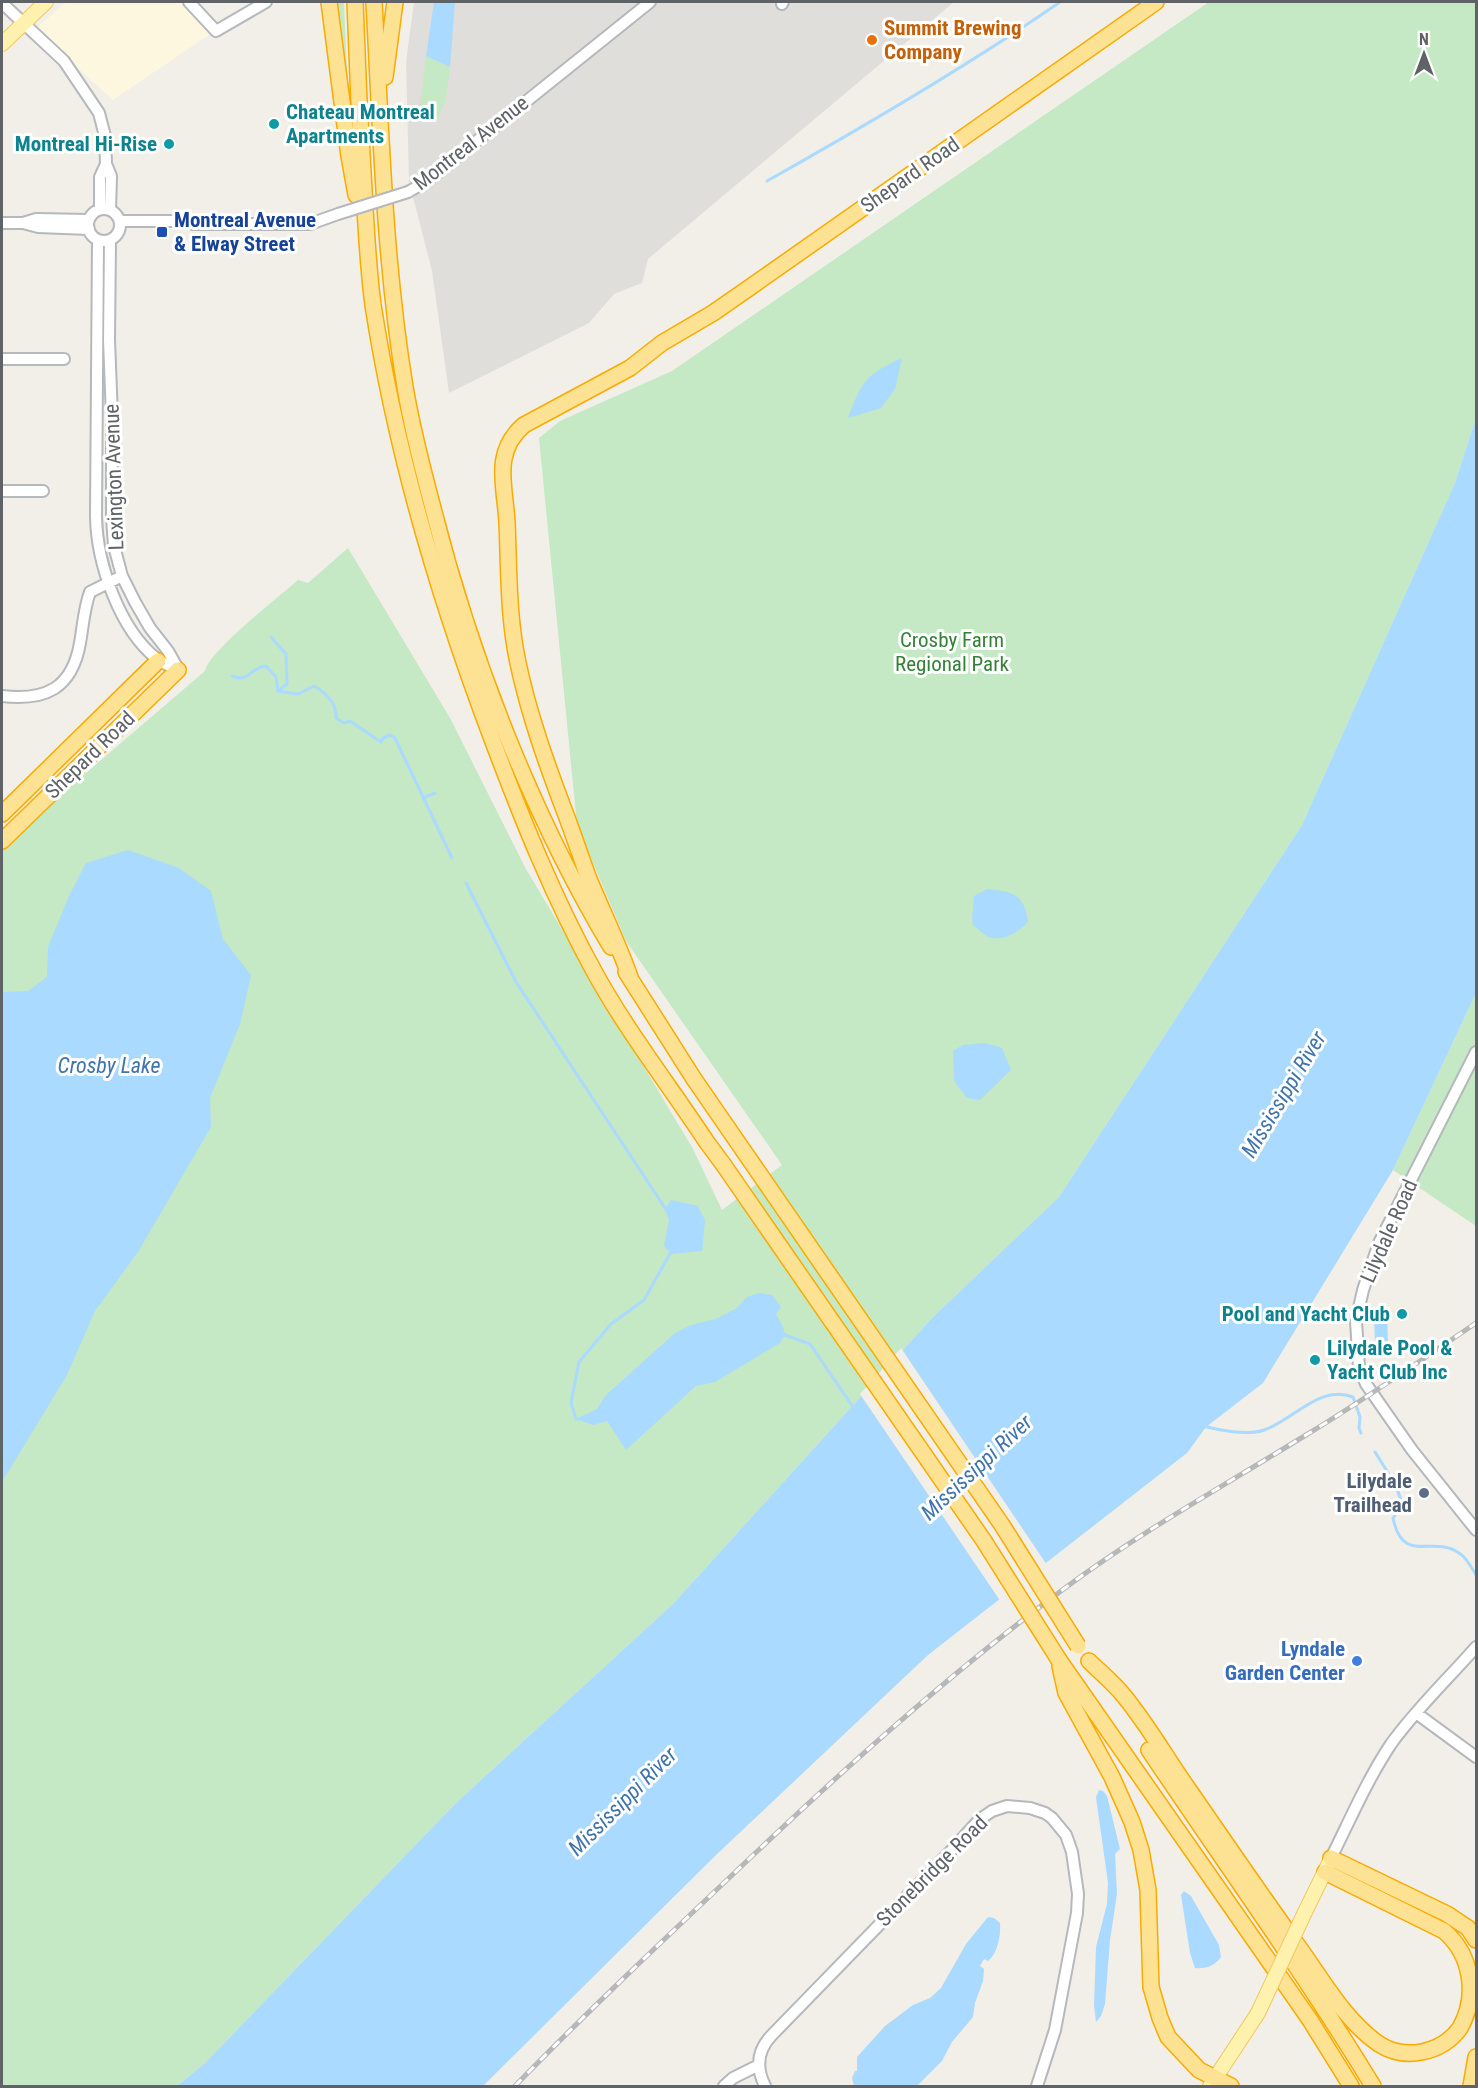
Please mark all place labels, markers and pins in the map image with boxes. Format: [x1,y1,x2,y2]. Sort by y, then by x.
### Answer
place label: Summit Brewing Company [884,16,1021,64]
marker: Summit Brewing Company [865,33,879,47]
place label: Chateau Montreal Apartments [286,100,435,148]
marker: Chateau Montreal Apartments [267,117,281,131]
place label: Montreal Hi-Rise [15,132,157,156]
marker: Montreal Hi-Rise [162,137,176,151]
place label: Montreal Avenue & Elway Street [174,208,316,256]
marker: Montreal Avenue & Elway Street [155,225,169,239]
place label: Pool and Yacht Club [1222,1302,1390,1326]
marker: Pool and Yacht Club [1395,1307,1409,1321]
place label: Lilydale Pool & Yacht Club Inc [1327,1336,1452,1384]
marker: Lilydale Pool & Yacht Club Inc [1308,1353,1322,1367]
place label: Lilydale Trailhead [1333,1469,1412,1517]
marker: Lilydale Trailhead [1417,1486,1431,1500]
place label: Lyndale Garden Center [1225,1637,1345,1685]
marker: Lyndale Garden Center [1350,1654,1364,1668]

